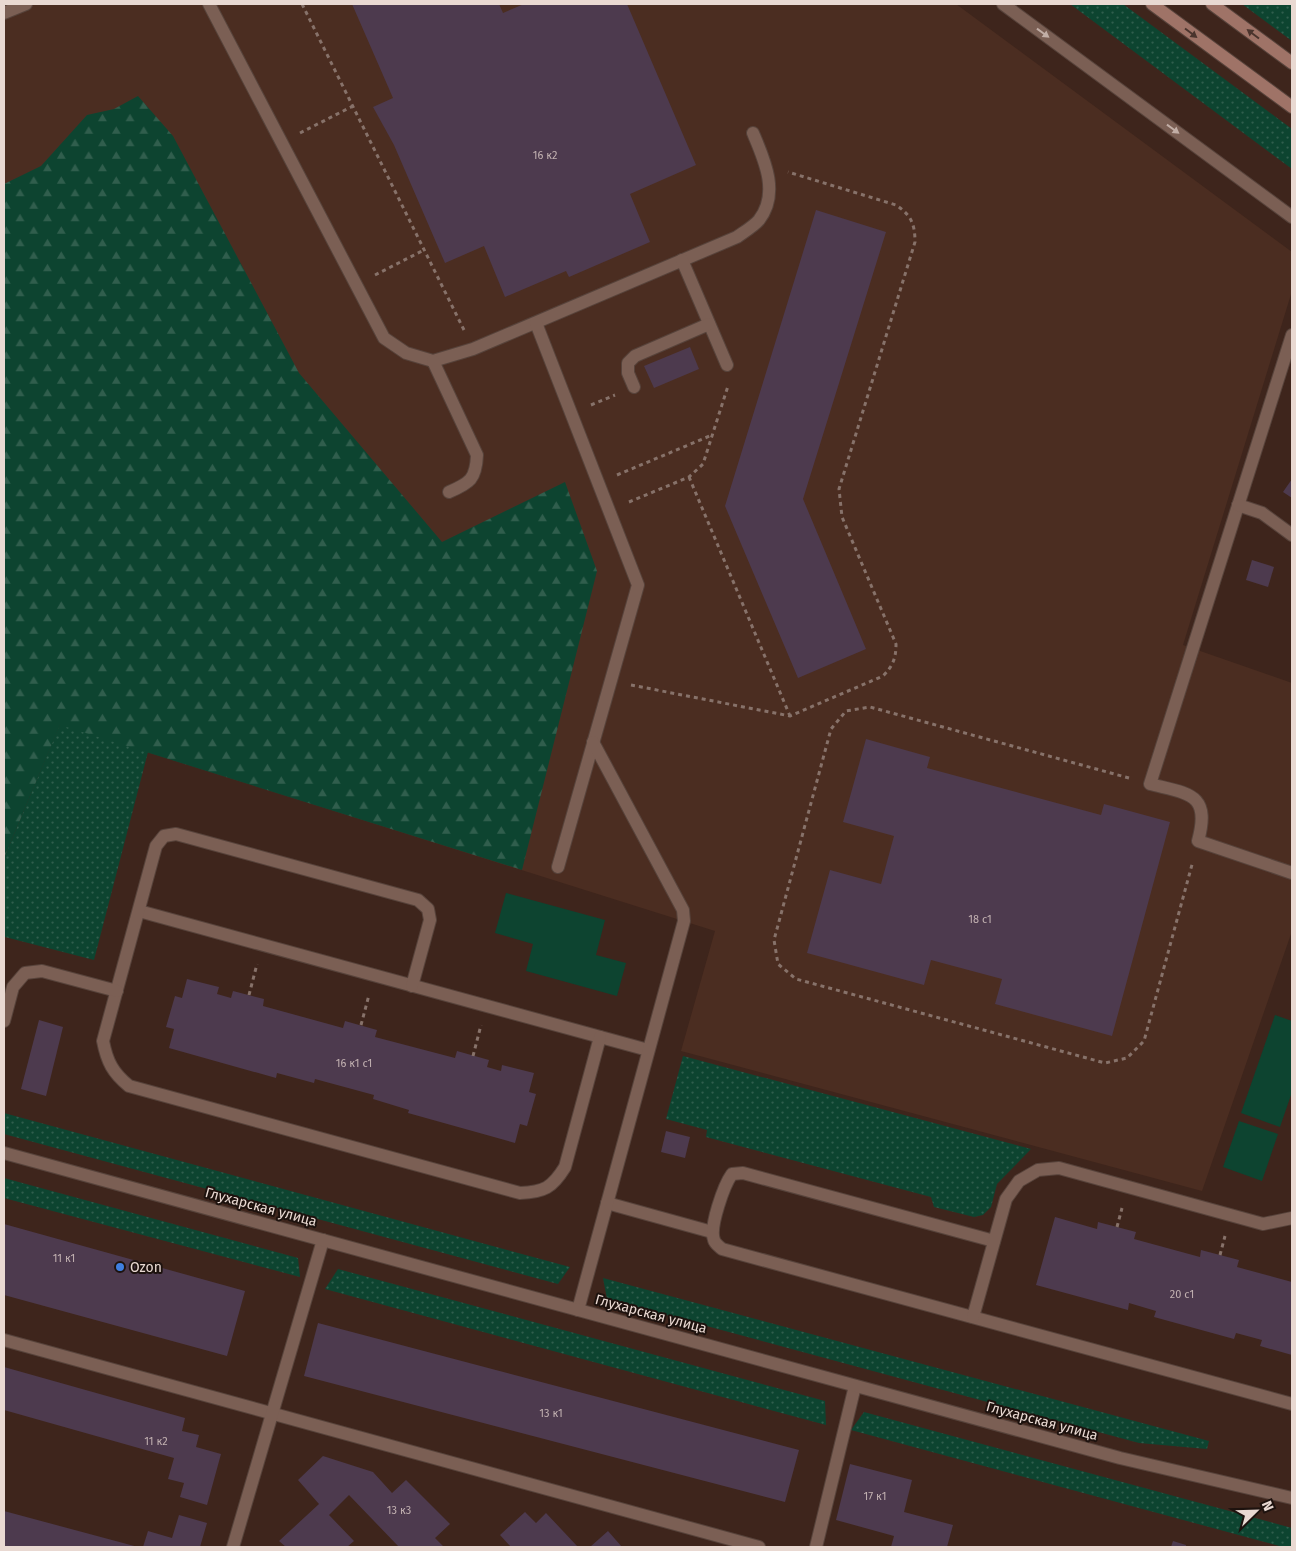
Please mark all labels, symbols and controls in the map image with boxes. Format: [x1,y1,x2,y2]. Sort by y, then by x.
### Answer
one-way arrow [1036,27,1049,37]
one-way arrow [1184,28,1198,38]
one-way arrow [1246,29,1260,39]
one-way arrow [1166,124,1180,134]
house number: 16 к2 [533,149,557,162]
house number: 18 с1 [968,913,992,926]
house number: 16 к1 с1 [336,1057,372,1070]
street label: Глухарская улица [203,1184,319,1230]
house number: 11 к1 [53,1252,75,1265]
place label: Ozon [130,1259,162,1276]
marker: Ozon [114,1261,126,1273]
house number: 20 с1 [1170,1288,1194,1301]
street label: Глухарская улица [593,1291,709,1337]
street label: Глухарская улица [984,1398,1100,1444]
house number: 13 к1 [539,1407,563,1420]
house number: 11 к2 [144,1435,168,1448]
north arrow [1231,1486,1281,1536]
house number: 17 к1 [864,1490,886,1503]
text: N [1258,1499,1277,1514]
house number: 13 к3 [387,1504,411,1517]

